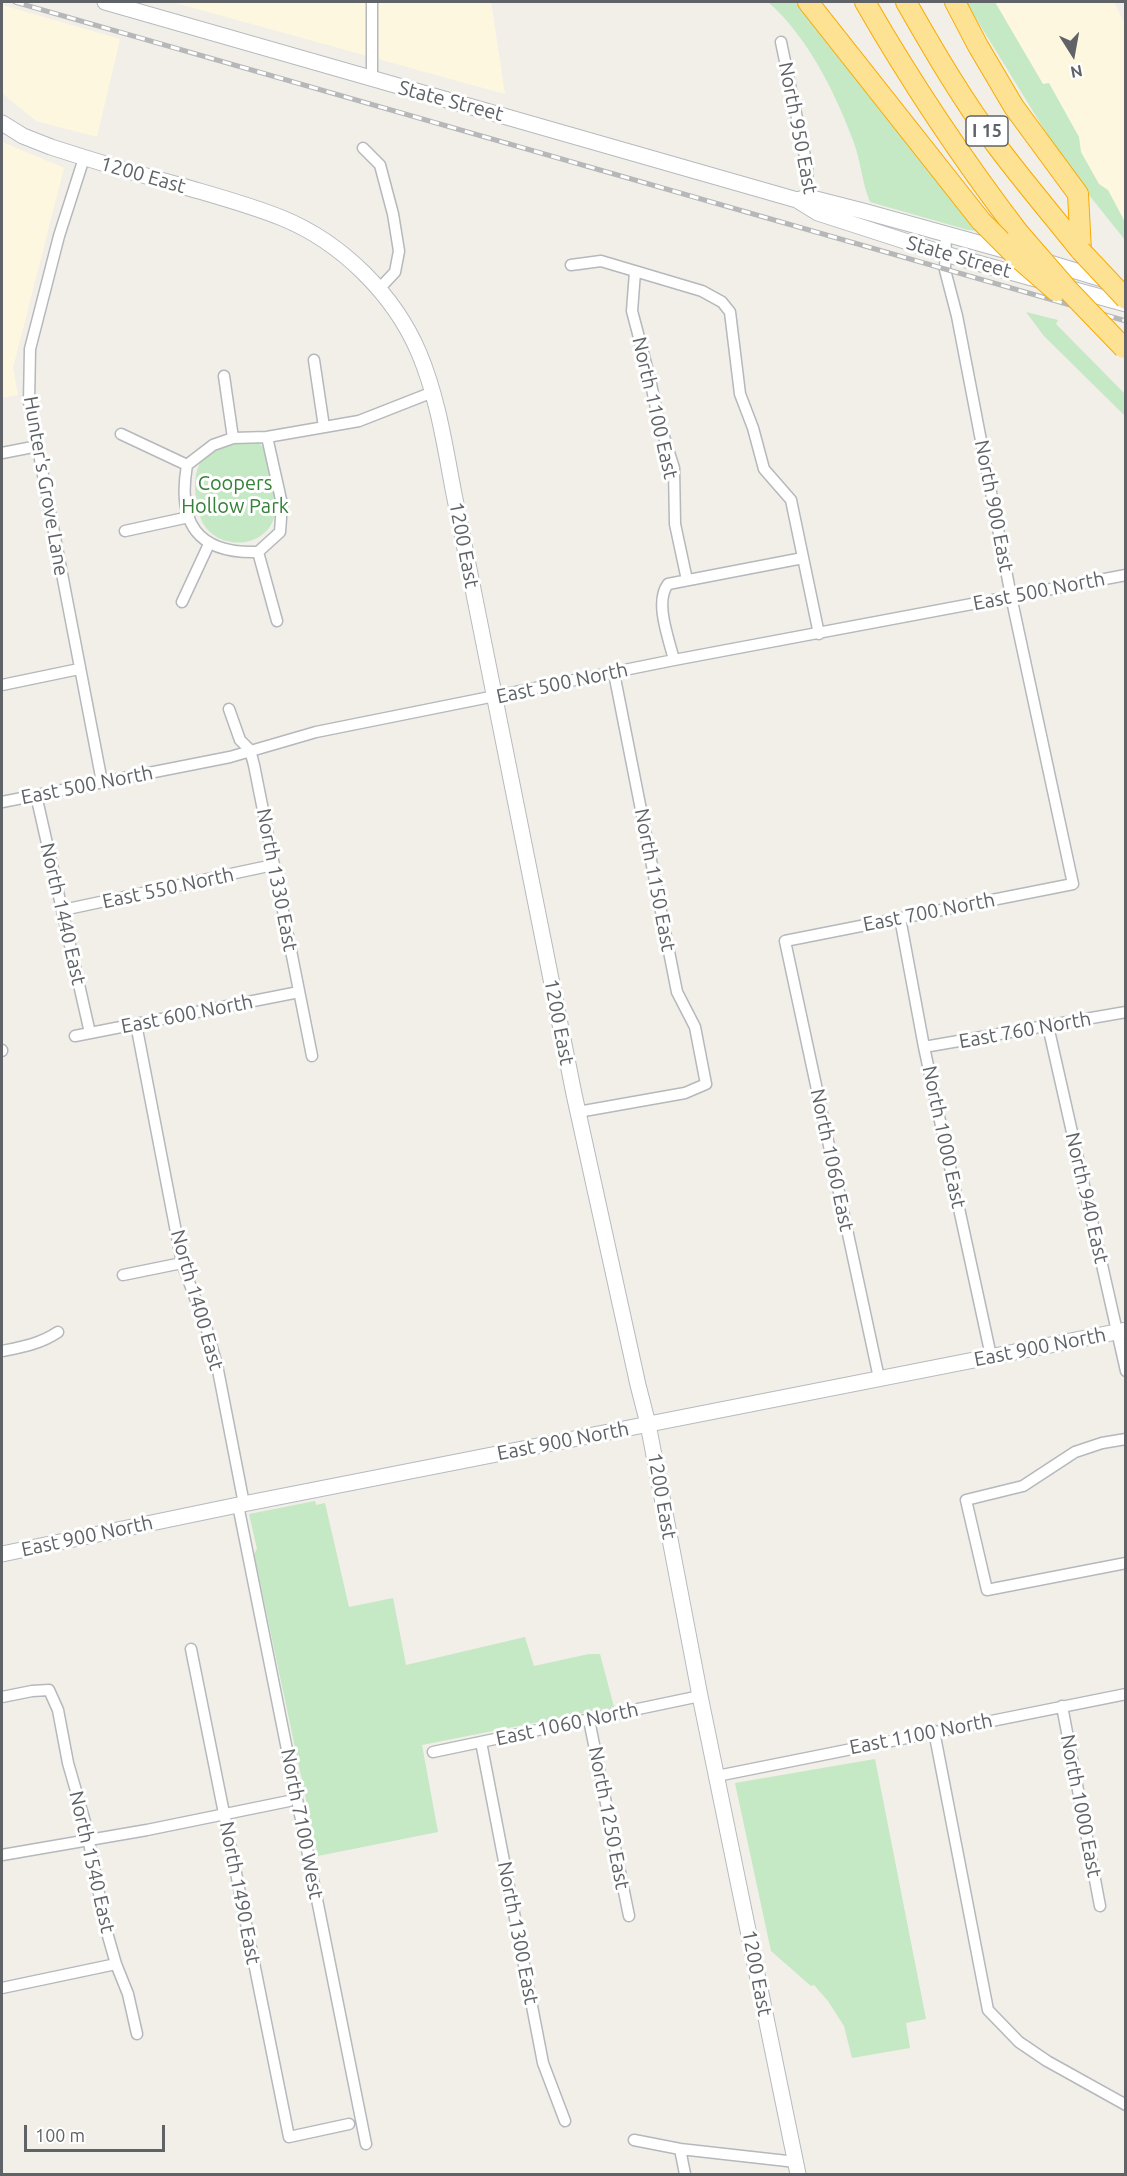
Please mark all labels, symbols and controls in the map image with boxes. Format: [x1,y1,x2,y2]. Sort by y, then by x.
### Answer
north arrow [1043,24,1103,84]
street label: North 950 East [773,60,823,196]
text: N [1069,62,1084,82]
street label: State Street [396,75,506,127]
road number: I 15 [966,116,1008,146]
street label: 1200 East [98,151,188,199]
street label: State Street [904,231,1014,283]
street label: North 1100 East [627,335,683,481]
street label: Hunter's Grove Lane [18,394,74,578]
street label: North 900 East [969,438,1019,574]
park label: Coopers Hollow Park [181,471,289,518]
street label: 1200 East [444,500,484,590]
street label: East 500 North [971,566,1107,616]
street label: East 500 North [494,657,630,709]
street label: East 500 North [19,760,155,810]
street label: North 1330 East [251,806,303,954]
street label: North 1150 East [629,806,681,954]
street label: North 1440 East [35,841,91,987]
street label: East 550 North [100,862,236,914]
street label: East 700 North [861,887,997,937]
street label: 1200 East [539,977,579,1067]
street label: East 600 North [119,989,255,1039]
street label: East 760 North [957,1007,1093,1053]
street label: North 1000 East [917,1064,971,1210]
street label: North 1060 East [805,1087,859,1233]
street label: North 940 East [1060,1130,1114,1266]
street label: North 1400 East [165,1227,229,1373]
street label: East 900 North [972,1322,1108,1372]
street label: East 900 North [495,1416,631,1466]
street label: 1200 East [643,1451,681,1541]
street label: East 900 North [19,1510,155,1562]
street label: East 1060 North [494,1697,640,1751]
street label: East 1100 North [847,1708,995,1760]
street label: North 1000 East [1055,1732,1107,1880]
street label: North 1250 East [583,1744,635,1892]
street label: North 7100 West [276,1747,328,1901]
street label: North 1540 East [64,1789,120,1935]
street label: North 1490 East [214,1819,266,1967]
street label: North 1300 East [492,1859,544,2007]
street label: 1200 East [737,1928,777,2018]
scale bar [27,2113,168,2151]
text: 100 m [35,2125,85,2145]

